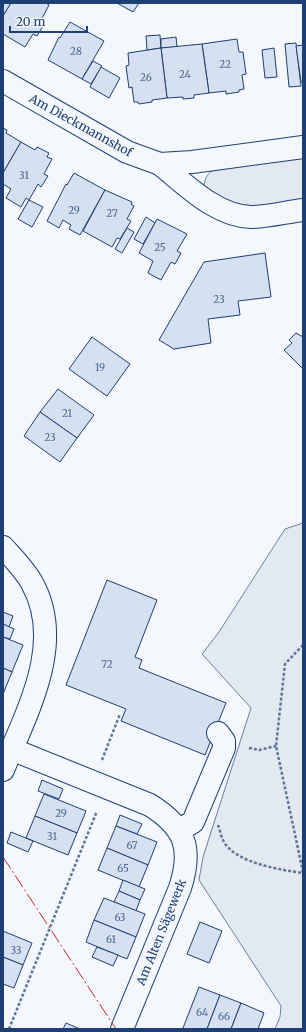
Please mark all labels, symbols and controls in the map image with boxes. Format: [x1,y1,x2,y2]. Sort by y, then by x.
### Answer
scale bar [10,8,87,34]
text: 20 m [16,14,45,29]
house number: 28 [70,45,82,58]
house number: 22 [219,58,231,71]
house number: 24 [179,68,191,81]
house number: 26 [140,71,152,84]
street label: Am Dieckmannshof [26,90,136,160]
house number: 31 [19,169,29,182]
house number: 29 [68,204,80,217]
house number: 27 [106,207,118,220]
house number: 25 [154,241,166,254]
house number: 23 [213,293,225,306]
house number: 19 [95,361,105,374]
house number: 21 [62,407,73,420]
house number: 23 [44,431,56,444]
house number: 72 [101,658,113,671]
house number: 29 [55,807,67,820]
house number: 31 [47,830,57,843]
house number: 67 [127,839,138,852]
house number: 65 [117,862,129,875]
street label: Am Alten Sägewerk [132,876,189,988]
house number: 63 [114,911,126,924]
house number: 61 [106,933,116,946]
house number: 33 [11,944,22,957]
house number: 64 [196,1006,208,1019]
house number: 66 [218,1010,230,1023]

